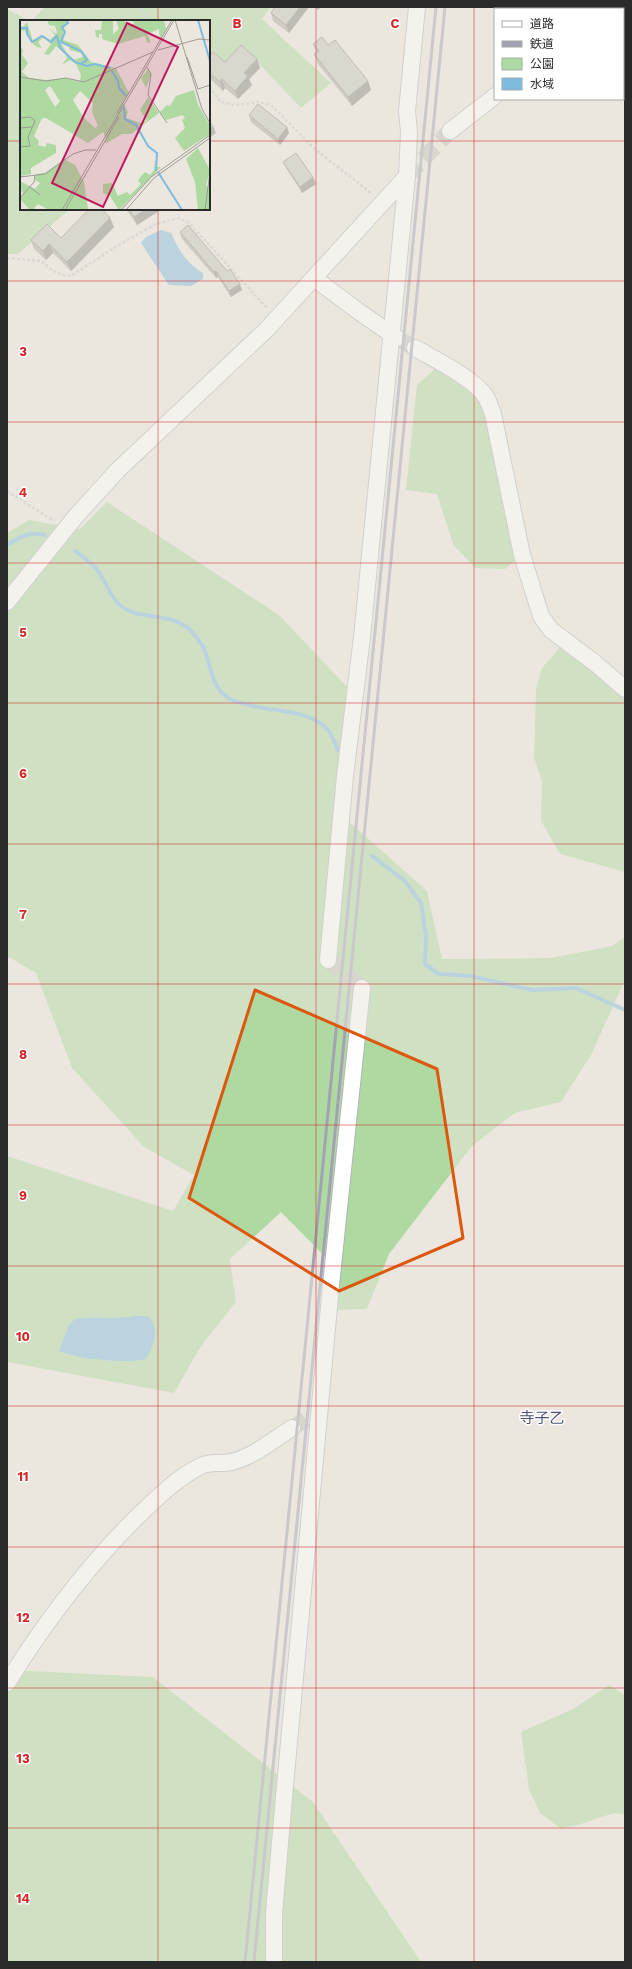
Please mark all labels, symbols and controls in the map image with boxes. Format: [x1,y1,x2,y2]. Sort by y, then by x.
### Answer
legend [494,8,624,100]
text: B [233,16,242,31]
text: C [391,16,400,31]
text: 道路 [530,17,554,31]
inset map [20,20,210,210]
text: 鉄道 [530,37,554,51]
text: 公園 [530,57,554,71]
text: 水域 [530,77,554,91]
text: 3 [19,344,27,359]
text: 4 [19,485,28,500]
text: 5 [19,625,27,640]
text: 6 [19,766,27,781]
text: 7 [19,907,27,922]
text: 8 [19,1047,27,1062]
text: 9 [19,1188,27,1203]
text: 10 [16,1329,30,1344]
district label: 寺子乙 [519,1409,565,1427]
text: 11 [17,1469,29,1484]
text: 12 [16,1610,30,1625]
text: 13 [16,1751,30,1766]
text: 14 [16,1891,31,1906]

